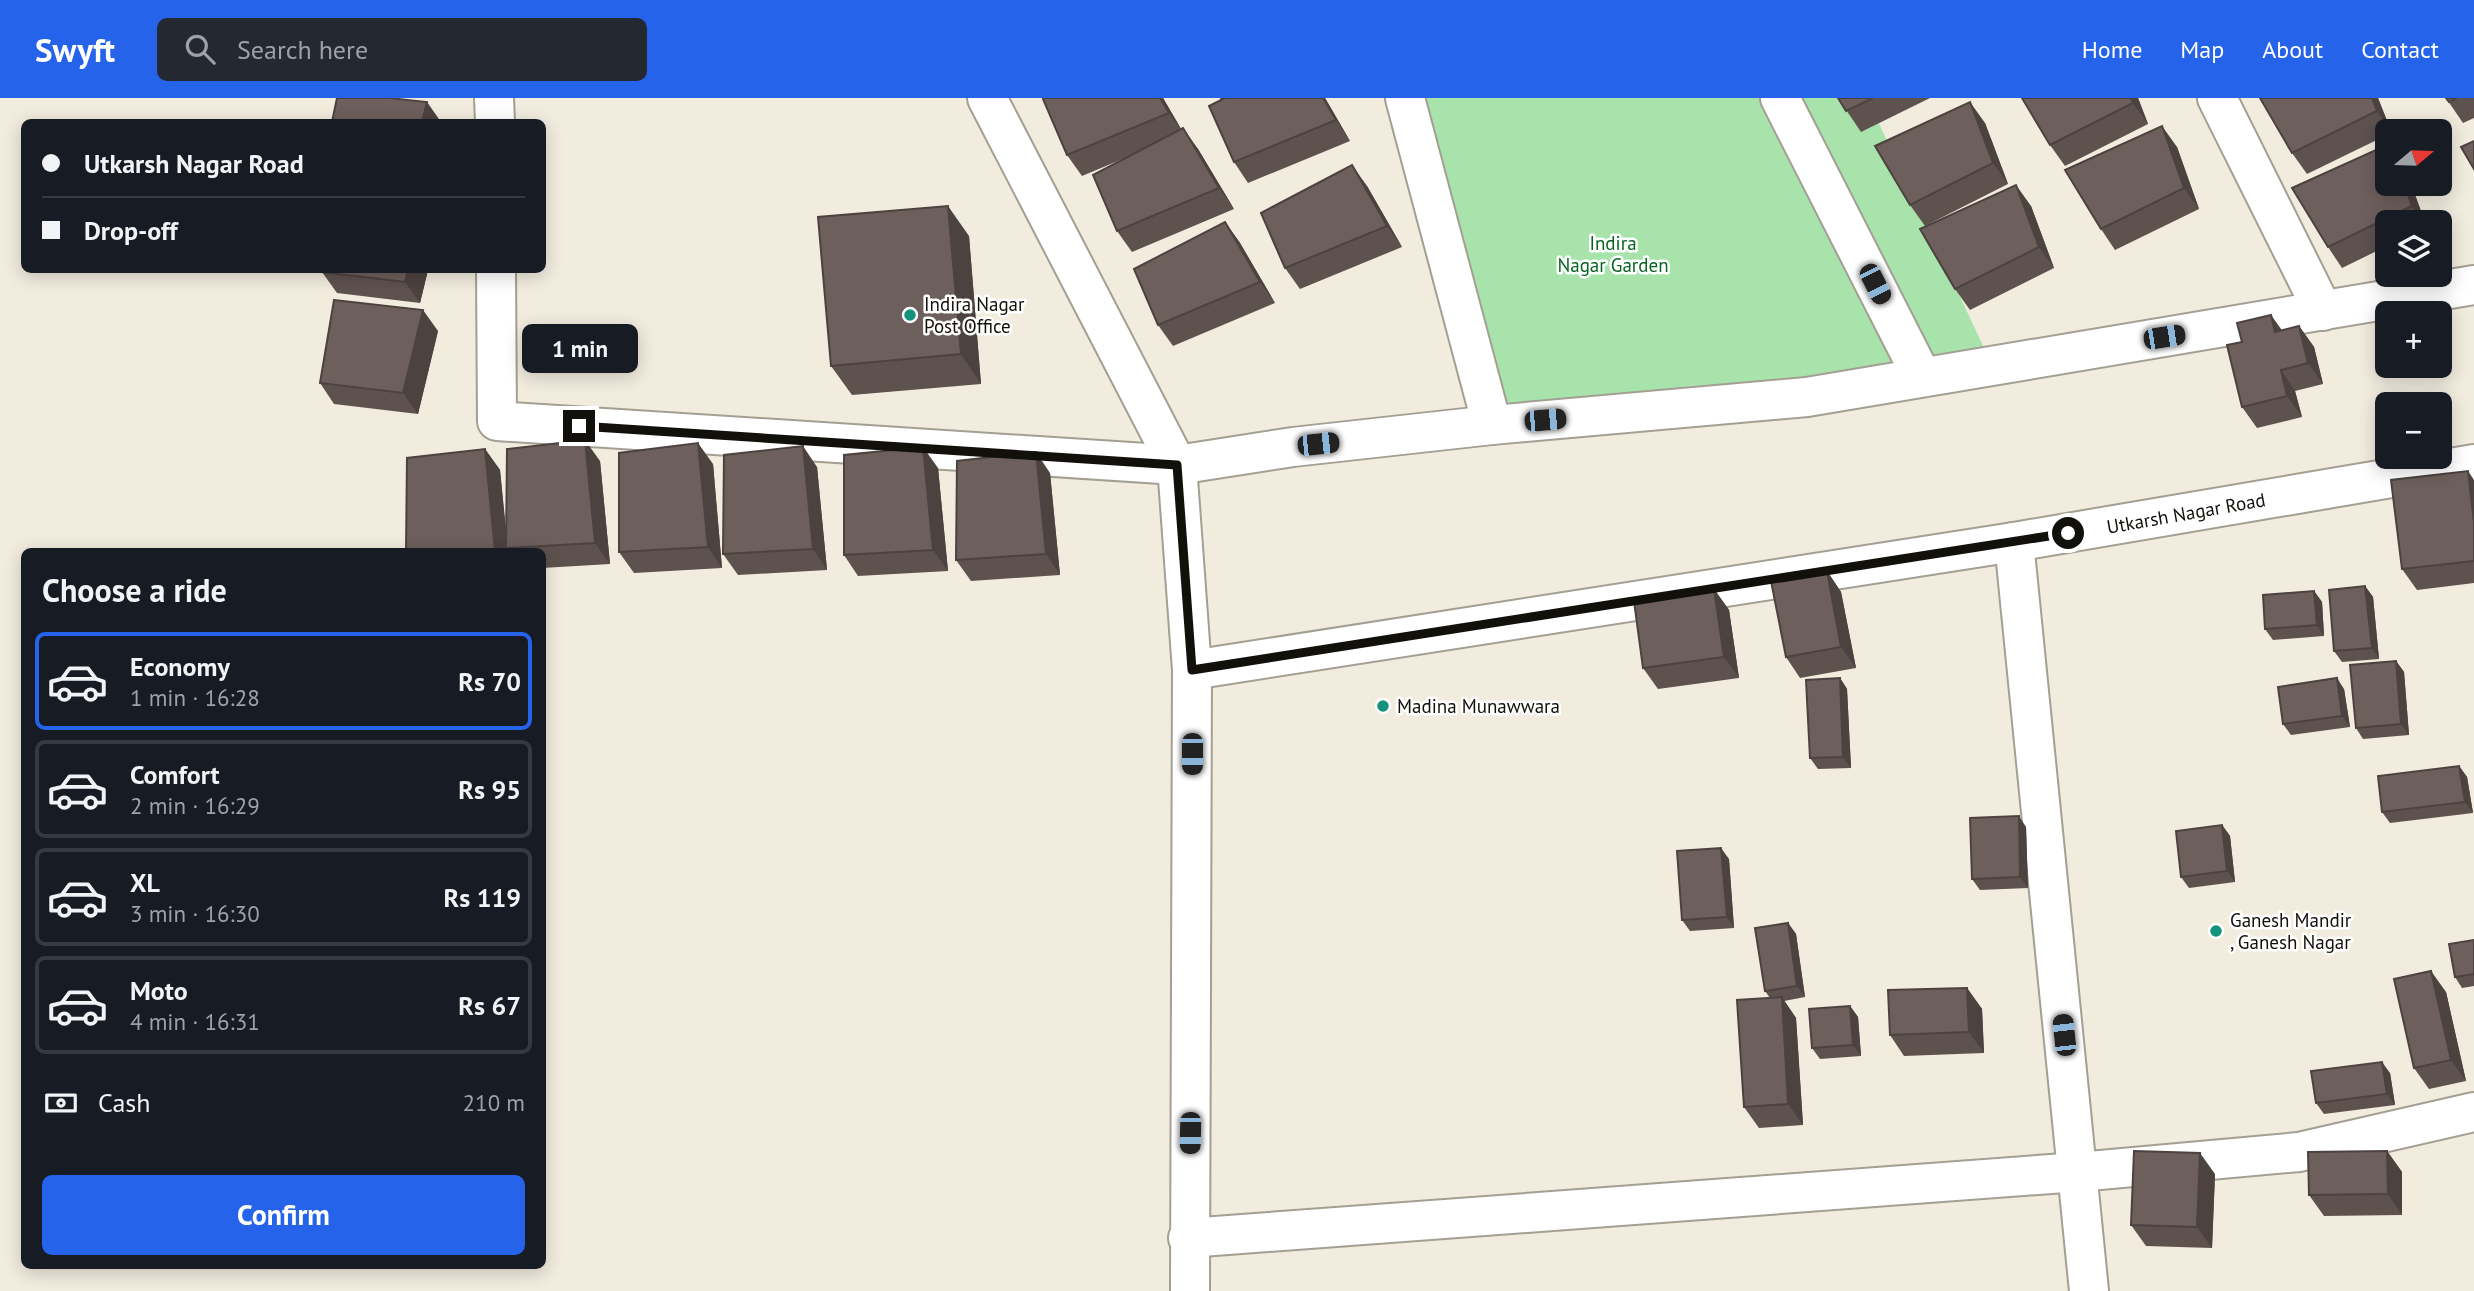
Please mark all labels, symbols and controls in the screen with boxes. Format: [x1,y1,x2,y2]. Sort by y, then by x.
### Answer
search box [157,18,647,81]
text: Swyft [35,28,115,71]
icon: search [181,30,219,68]
text: Search here [237,33,368,66]
text: Home [2082,34,2142,65]
text: Map [2180,34,2224,65]
text: About [2262,34,2323,65]
text: Contact [2361,34,2439,65]
north arrow [2375,119,2452,196]
map controls [2375,119,2452,469]
text: Utkarsh Nagar Road [84,147,304,180]
button: layers [2375,210,2452,287]
text: Drop-off [84,214,178,247]
park label: Indira Nagar Garden [1557,231,1669,277]
car [1857,261,1894,307]
place label: Indira Nagar Post Office [924,292,1025,338]
button: + [2375,301,2452,378]
marker: Indira Nagar Post Office [902,307,918,323]
car [2142,323,2187,351]
callout: 1 min [521,324,637,374]
text: 1 min [552,334,608,363]
button: − [2375,392,2452,469]
car [1524,408,1567,432]
route end [563,410,595,442]
car [1297,431,1340,457]
street label: Utkarsh Nagar Road [2105,487,2267,539]
route start [2052,517,2084,549]
text: Choose a ride [42,569,227,611]
icon: car [46,650,109,713]
text: Economy [130,650,230,683]
text: Rs 70 [458,665,521,698]
text: 1 min · 16:28 [130,683,260,712]
place label: Madina Munawwara [1397,694,1560,718]
marker: Madina Munawwara [1375,698,1391,714]
car [1182,733,1203,775]
icon: car [46,758,109,821]
text: Comfort [130,758,220,791]
text: Rs 95 [458,773,521,806]
text: 2 min · 16:29 [130,791,260,820]
icon: car [46,866,109,929]
text: XL [130,866,160,899]
text: Rs 119 [444,881,521,914]
text: 3 min · 16:30 [130,899,260,928]
place label: Ganesh Mandir , Ganesh Nagar [2230,908,2352,954]
marker: Ganesh Mandir , Ganesh Nagar [2208,923,2224,939]
icon: car [46,974,109,1037]
text: Moto [130,974,188,1007]
text: Rs 67 [458,989,521,1022]
text: 4 min · 16:31 [130,1007,260,1036]
car [2052,1013,2077,1057]
icon: cash [42,1084,80,1122]
text: Cash [98,1086,150,1119]
text: 210 m [463,1088,525,1117]
car [1180,1112,1201,1154]
button: Confirm [42,1175,525,1255]

